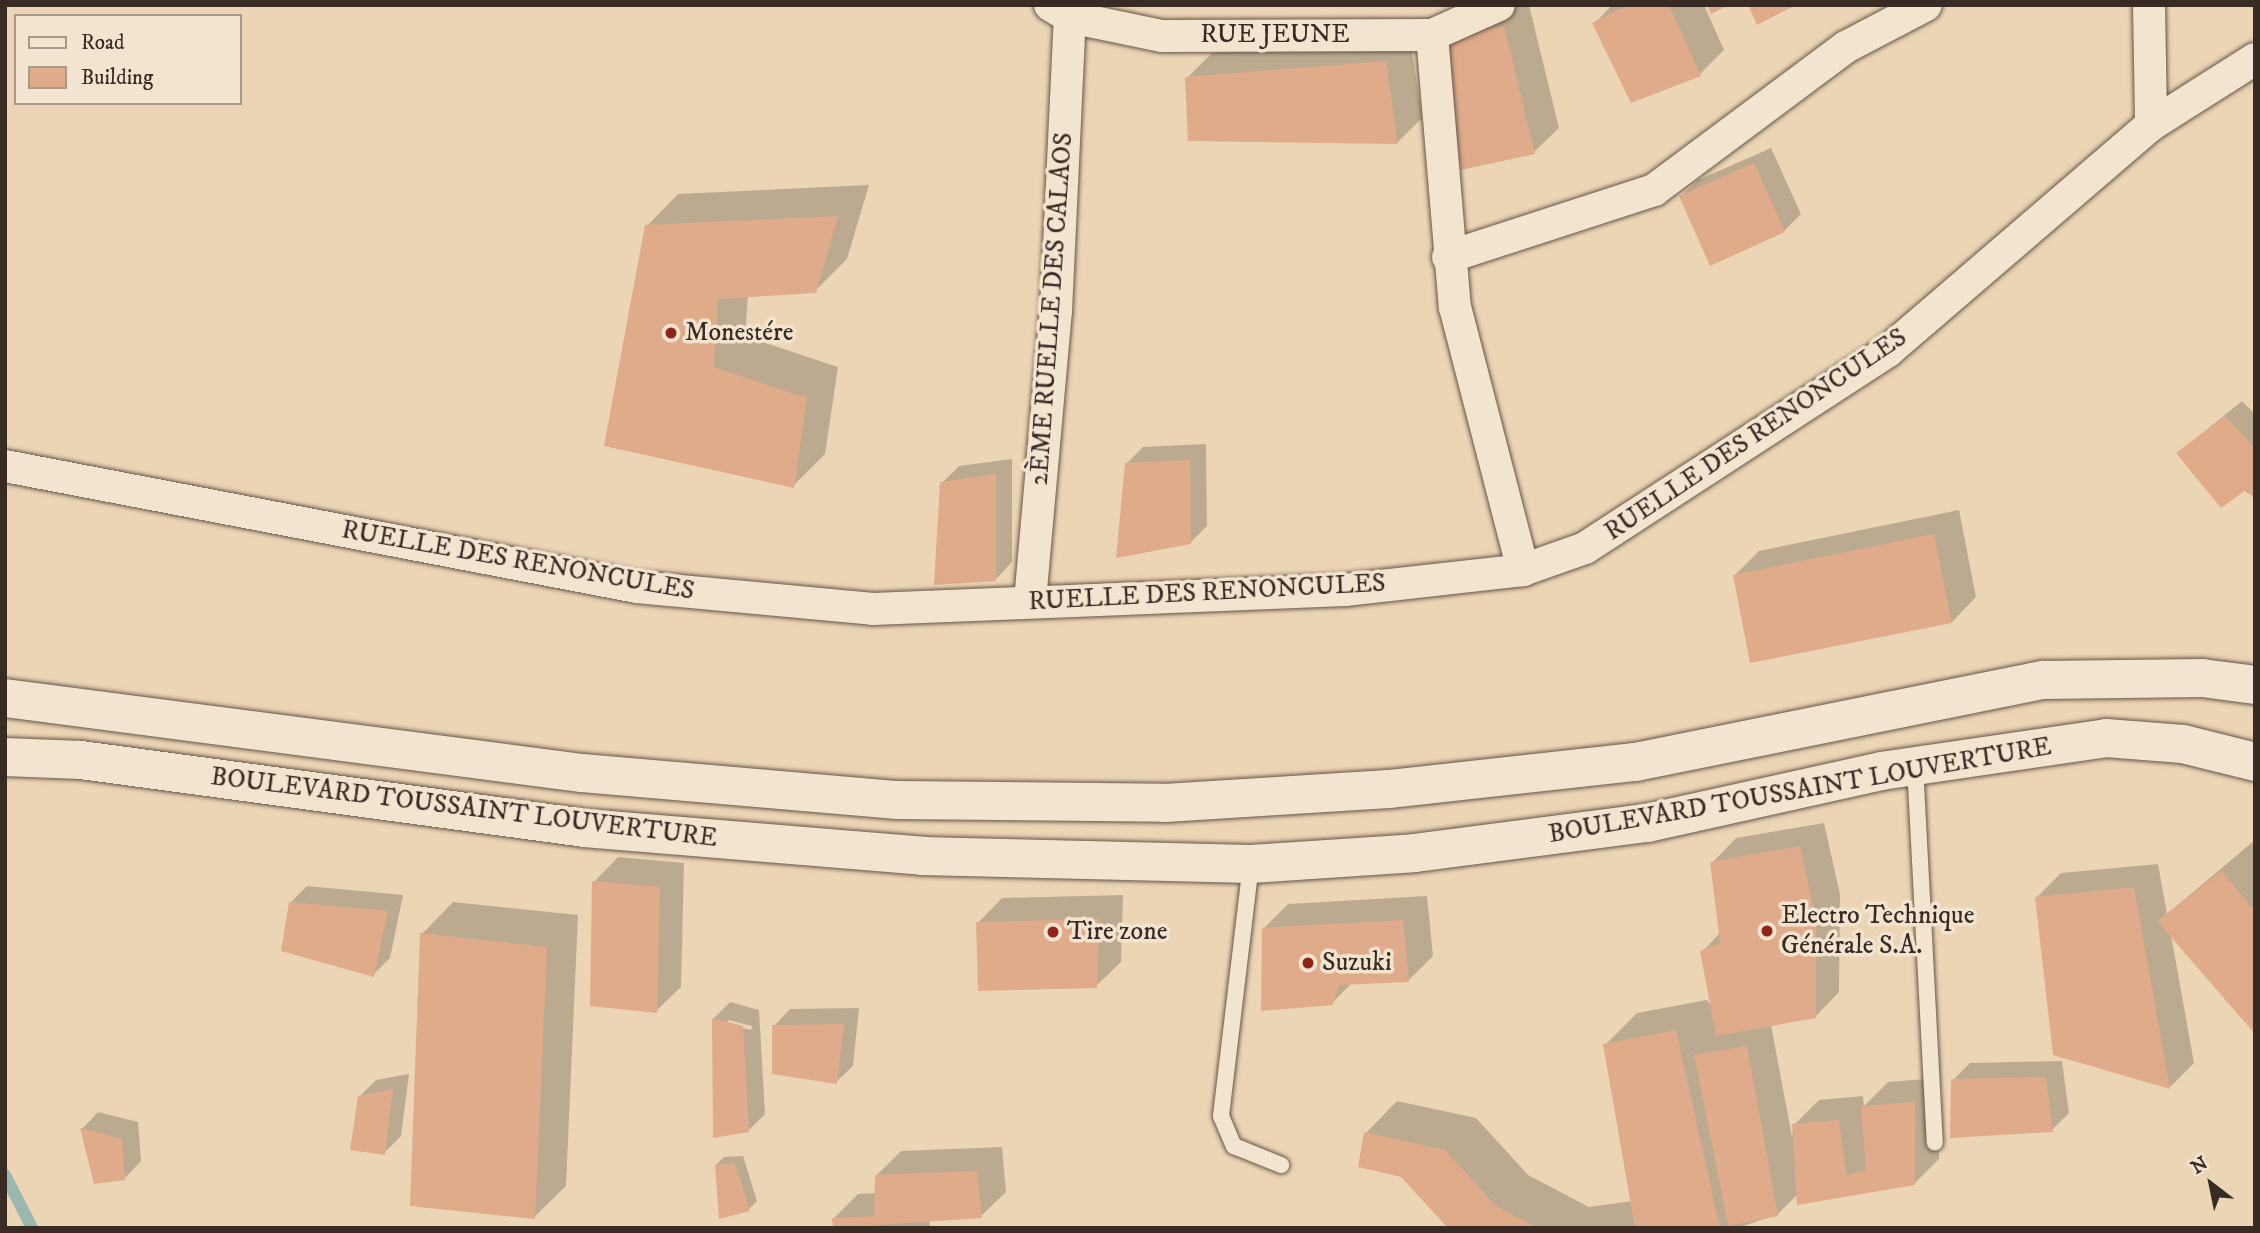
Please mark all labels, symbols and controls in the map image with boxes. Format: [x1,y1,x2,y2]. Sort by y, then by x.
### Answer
legend [14,14,242,105]
street label: RUE JEUNE [1200,19,1350,51]
text: Road [81,30,125,56]
text: Building [81,65,153,91]
street label: 2ÈME RUELLE DES CALAOS [1024,131,1080,487]
place label: Monestére [685,317,794,349]
street label: RUELLE DES RENONCULES [1599,322,1913,548]
marker: Monestére [663,325,679,341]
street label: RUELLE DES RENONCULES [339,515,697,607]
street label: RUELLE DES RENONCULES [1028,568,1386,618]
street label: BOULEVARD TOUSSAINT LOUVERTURE [1546,731,2054,851]
street label: BOULEVARD TOUSSAINT LOUVERTURE [209,761,719,855]
place label: Electro Technique Générale S.A. [1781,900,1974,962]
place label: Tire zone [1067,916,1167,948]
marker: Electro Technique Générale S.A. [1759,923,1775,939]
marker: Tire zone [1045,924,1061,940]
place label: Suzuki [1322,947,1392,979]
marker: Suzuki [1300,955,1316,971]
north arrow [2176,1149,2246,1219]
text: N [2187,1152,2212,1180]

